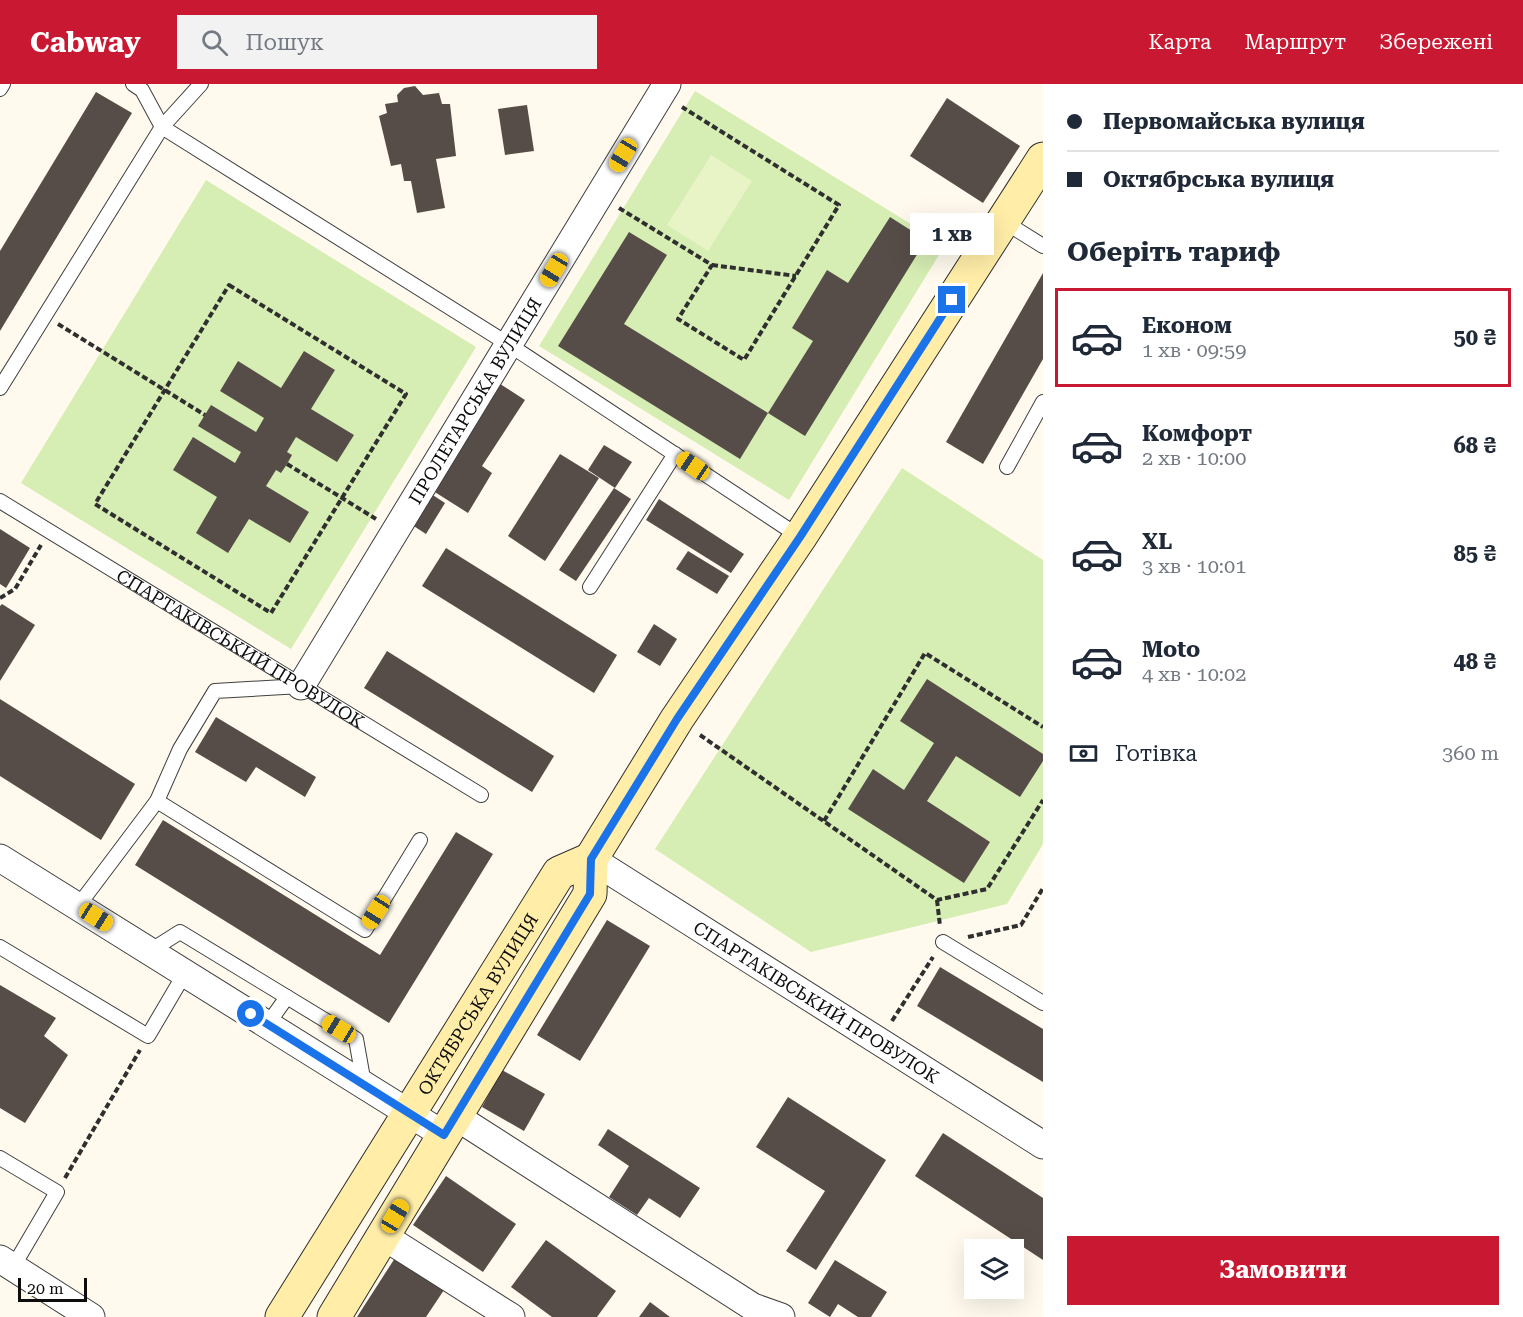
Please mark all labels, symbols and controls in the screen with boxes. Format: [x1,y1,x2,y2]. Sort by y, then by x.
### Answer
search box [177,15,597,69]
text: Cabway [30,26,141,59]
icon: search [198,26,231,59]
text: Пошук [246,30,324,55]
text: Карта [1149,30,1211,54]
text: Маршрут [1244,30,1346,54]
text: Збережені [1379,30,1493,54]
text: Первомайська вулиця [1103,109,1365,134]
car [606,135,640,175]
text: Октябрська вулиця [1103,167,1334,192]
callout: 1 хв [910,213,994,255]
text: 1 хв [932,222,972,246]
text: Оберіть тариф [1067,236,1280,268]
car [537,250,571,290]
route end [938,286,965,313]
street label: ПРОЛЕТАРСЬКА ВУЛИЦЯ [404,294,545,507]
icon: car [1070,311,1124,365]
text: Економ [1142,313,1232,338]
text: 50 ₴ [1453,325,1496,350]
text: 1 хв · 09:59 [1142,338,1246,362]
icon: car [1070,419,1124,473]
text: Комфорт [1142,421,1252,446]
text: 68 ₴ [1453,433,1496,458]
text: 2 хв · 10:00 [1142,446,1246,470]
car [673,448,713,484]
icon: car [1070,527,1124,581]
text: XL [1142,529,1172,554]
text: 85 ₴ [1453,541,1496,566]
text: 3 хв · 10:01 [1142,554,1246,578]
street label: СПАРТАКІВСЬКИЙ ПРОВУЛОК [113,564,368,732]
icon: car [1070,635,1124,689]
text: Moto [1142,637,1200,662]
text: 48 ₴ [1453,649,1496,674]
text: 4 хв · 10:02 [1142,662,1246,686]
icon: cash [1067,737,1100,770]
text: Готівка [1115,741,1197,766]
text: 360 m [1442,741,1499,765]
car [359,892,393,932]
car [76,900,116,934]
street label: ОКТЯБРСЬКА ВУЛИЦЯ [413,909,542,1099]
street label: СПАРТАКІВСЬКИЙ ПРОВУЛОК [690,916,943,1087]
route start [237,1000,264,1027]
car [319,1012,359,1046]
car [378,1196,412,1236]
button: Замовити [1067,1236,1499,1305]
map controls [964,1239,1024,1299]
button: layers [964,1239,1024,1299]
scale bar [18,1275,87,1302]
text: 20 m [27,1279,64,1298]

